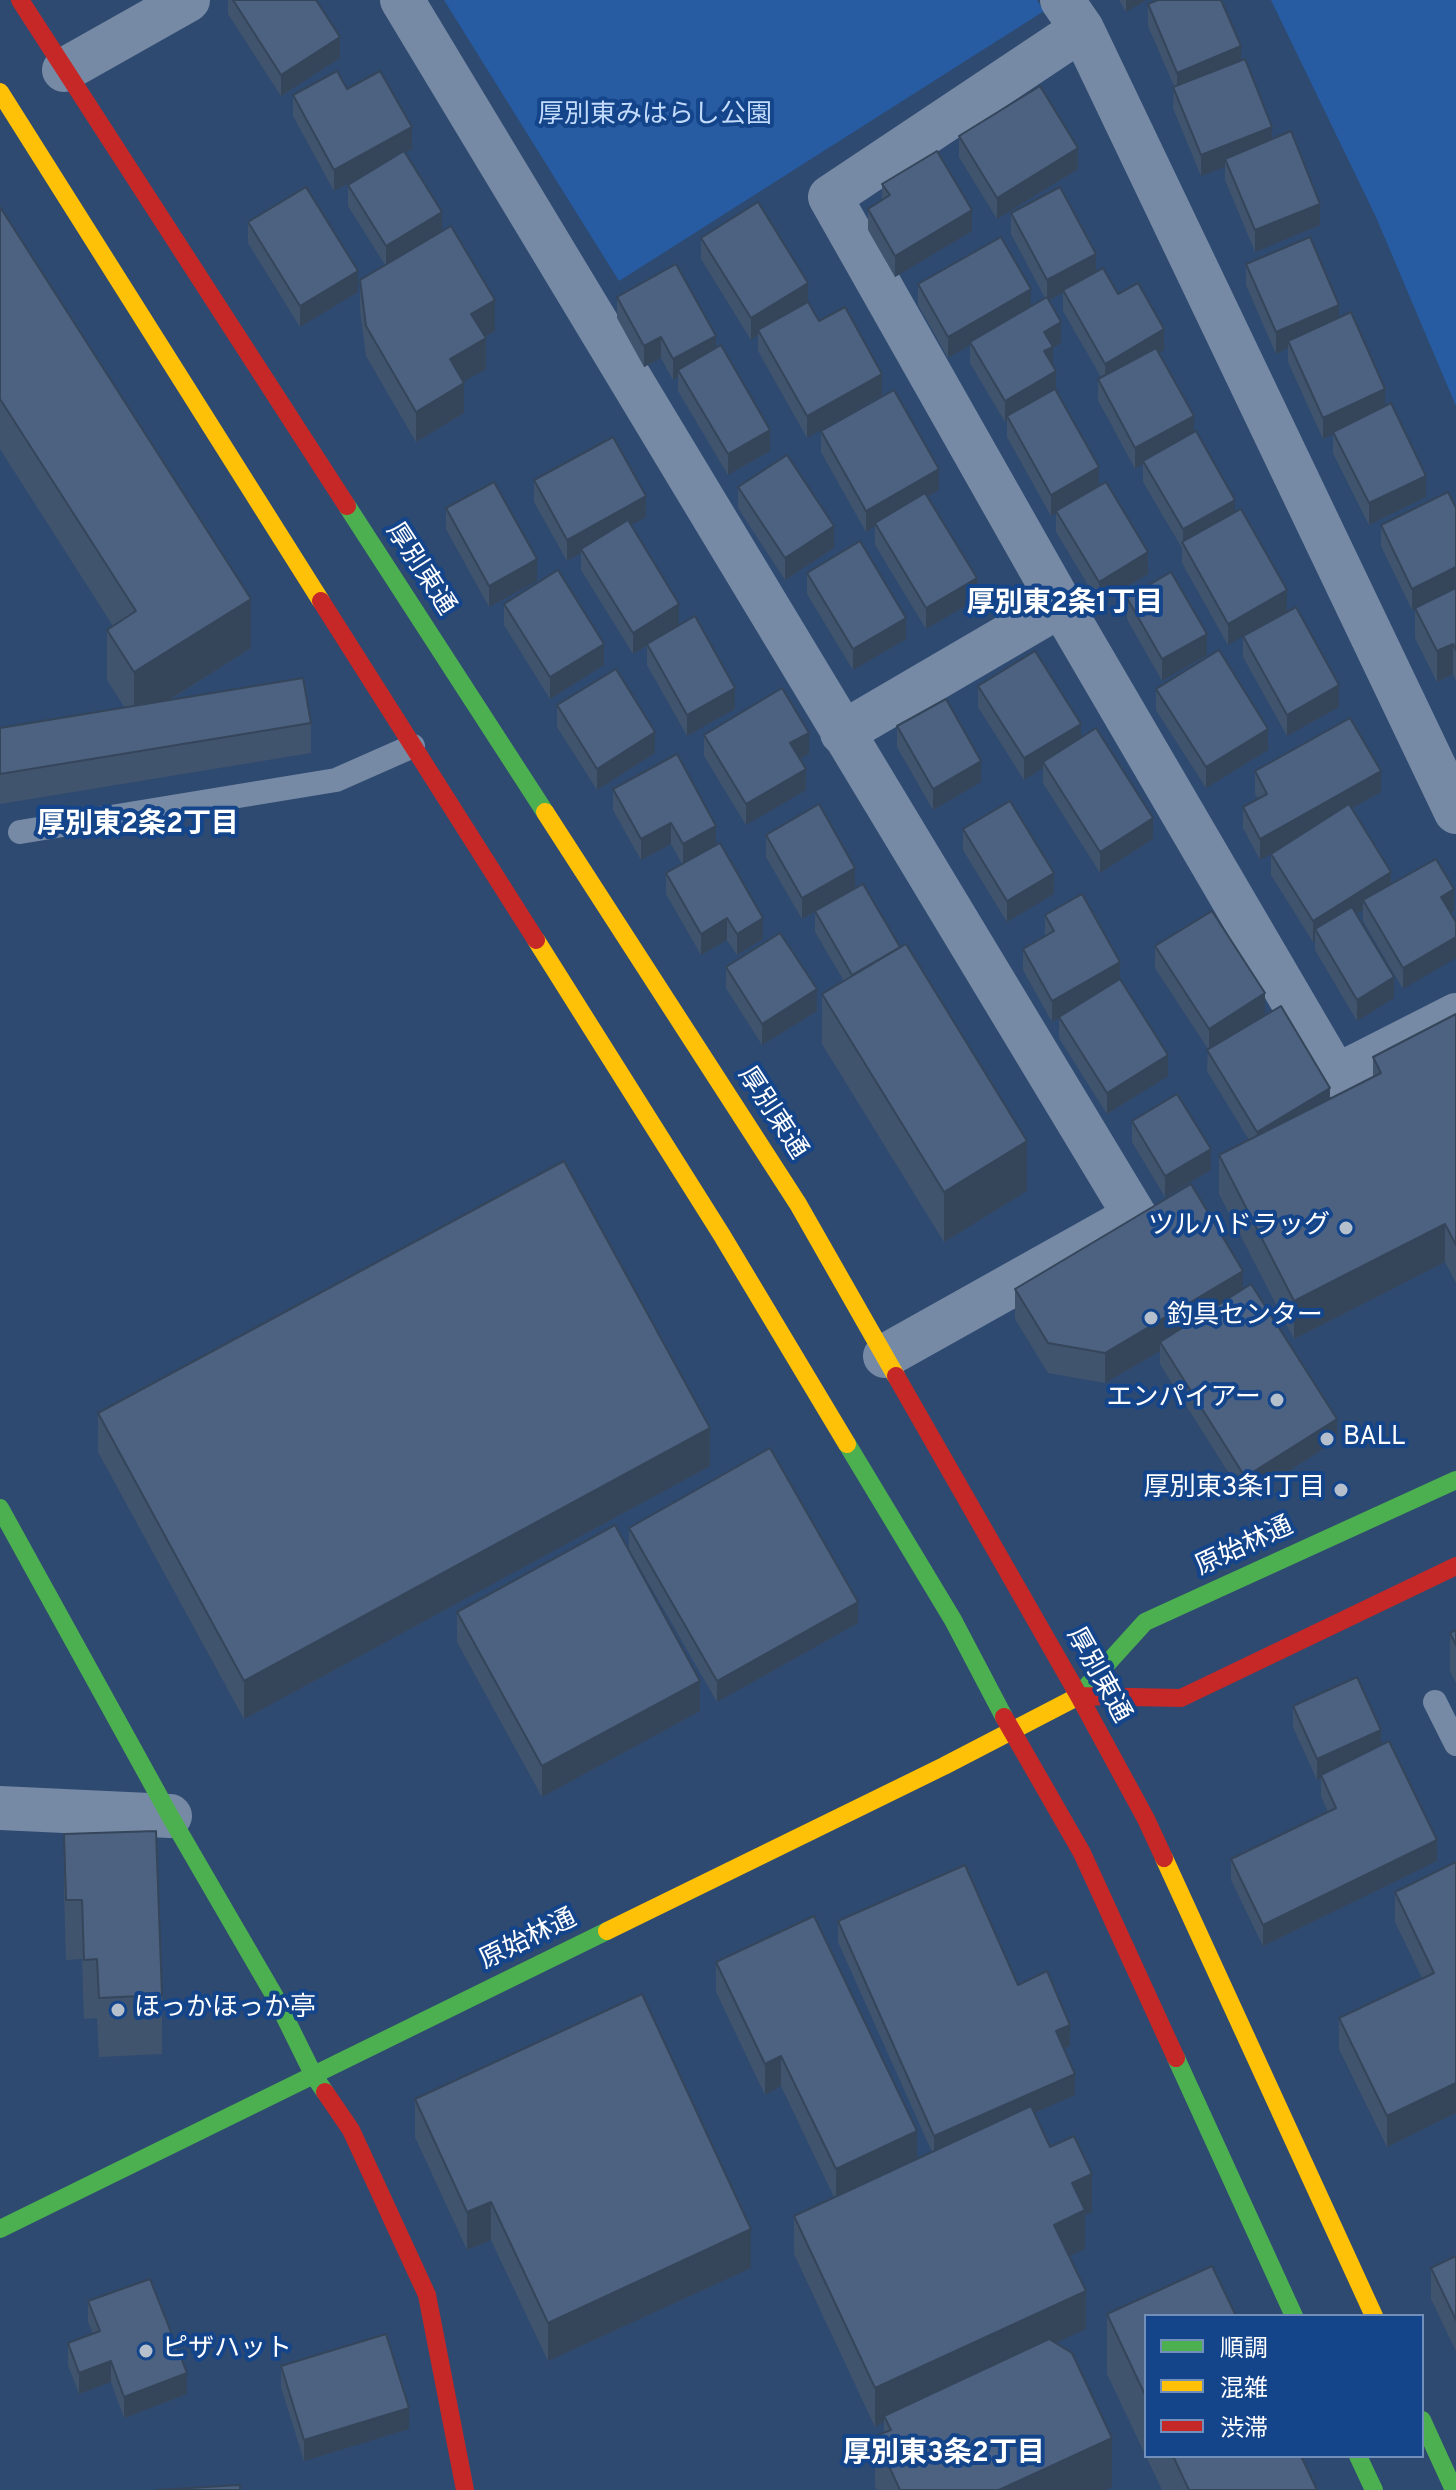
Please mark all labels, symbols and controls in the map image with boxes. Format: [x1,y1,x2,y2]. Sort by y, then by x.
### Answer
park label: 厚別東みはらし公園 [538,101,772,133]
street label: 厚別東通 [378,518,460,622]
district label: 厚別東2条1丁目 [967,588,1163,622]
district label: 厚別東2条2丁目 [37,809,239,843]
street label: 厚別東通 [730,1062,812,1166]
place label: ツルハドラッグ [1148,1212,1330,1244]
marker: ツルハドラッグ [1337,1219,1355,1237]
place label: 釣具センター [1167,1302,1323,1334]
marker: 釣具センター [1142,1309,1160,1327]
place label: エンパイアー [1107,1384,1261,1416]
marker: エンパイアー [1268,1391,1286,1409]
place label: BALL [1343,1423,1405,1455]
marker: BALL [1318,1430,1336,1448]
place label: 厚別東3条1丁目 [1144,1474,1325,1506]
marker: 厚別東3条1丁目 [1332,1481,1350,1499]
street label: 原始林通 [1191,1512,1299,1584]
street label: 厚別東通 [1058,1623,1136,1729]
street label: 原始林通 [475,1904,583,1978]
place label: ほっかほっか亭 [134,1994,316,2026]
marker: ほっかほっか亭 [109,2001,127,2019]
legend [1144,2314,1424,2458]
place label: ピザハット [162,2335,292,2367]
text: 順調 [1220,2335,1268,2365]
marker: ピザハット [137,2342,155,2360]
text: 混雑 [1220,2375,1268,2405]
text: 渋滞 [1220,2415,1268,2445]
district label: 厚別東3条2丁目 [843,2438,1045,2472]

